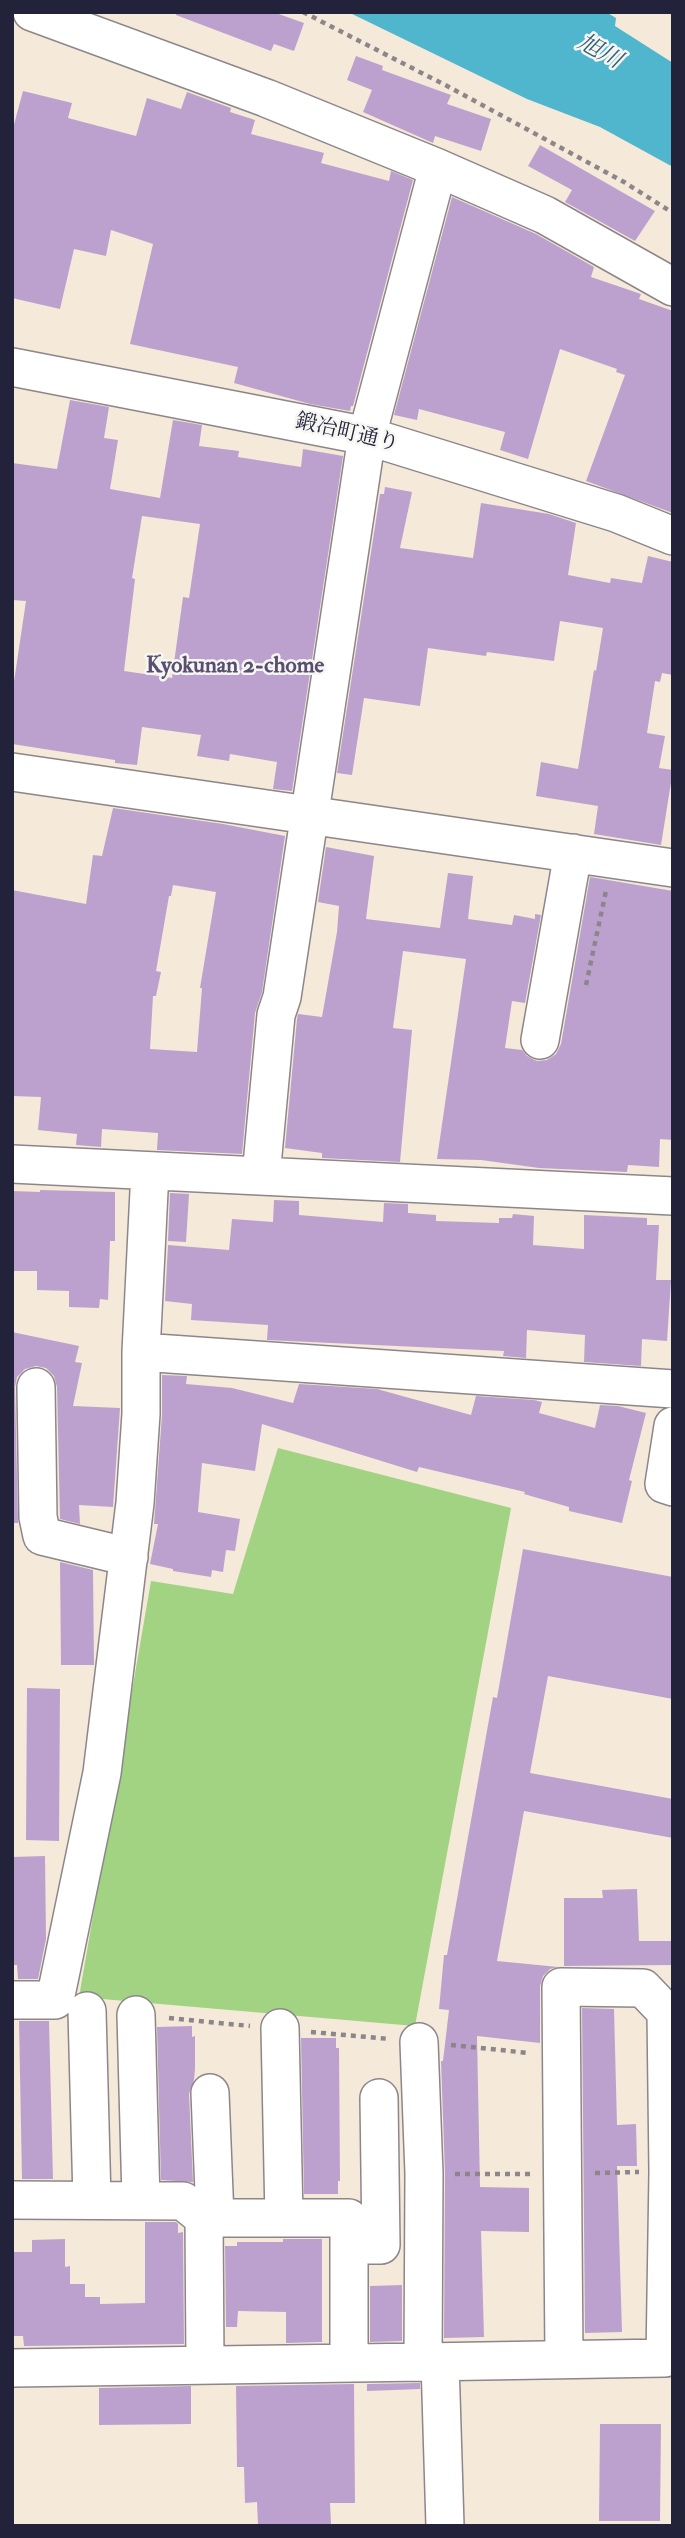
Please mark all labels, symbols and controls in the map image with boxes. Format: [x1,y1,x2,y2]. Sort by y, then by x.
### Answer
water label: 旭川 [572,30,626,76]
street label: 鍛冶町通り [293,410,401,458]
district label: Kyokunan 2-chome [146,653,324,681]

